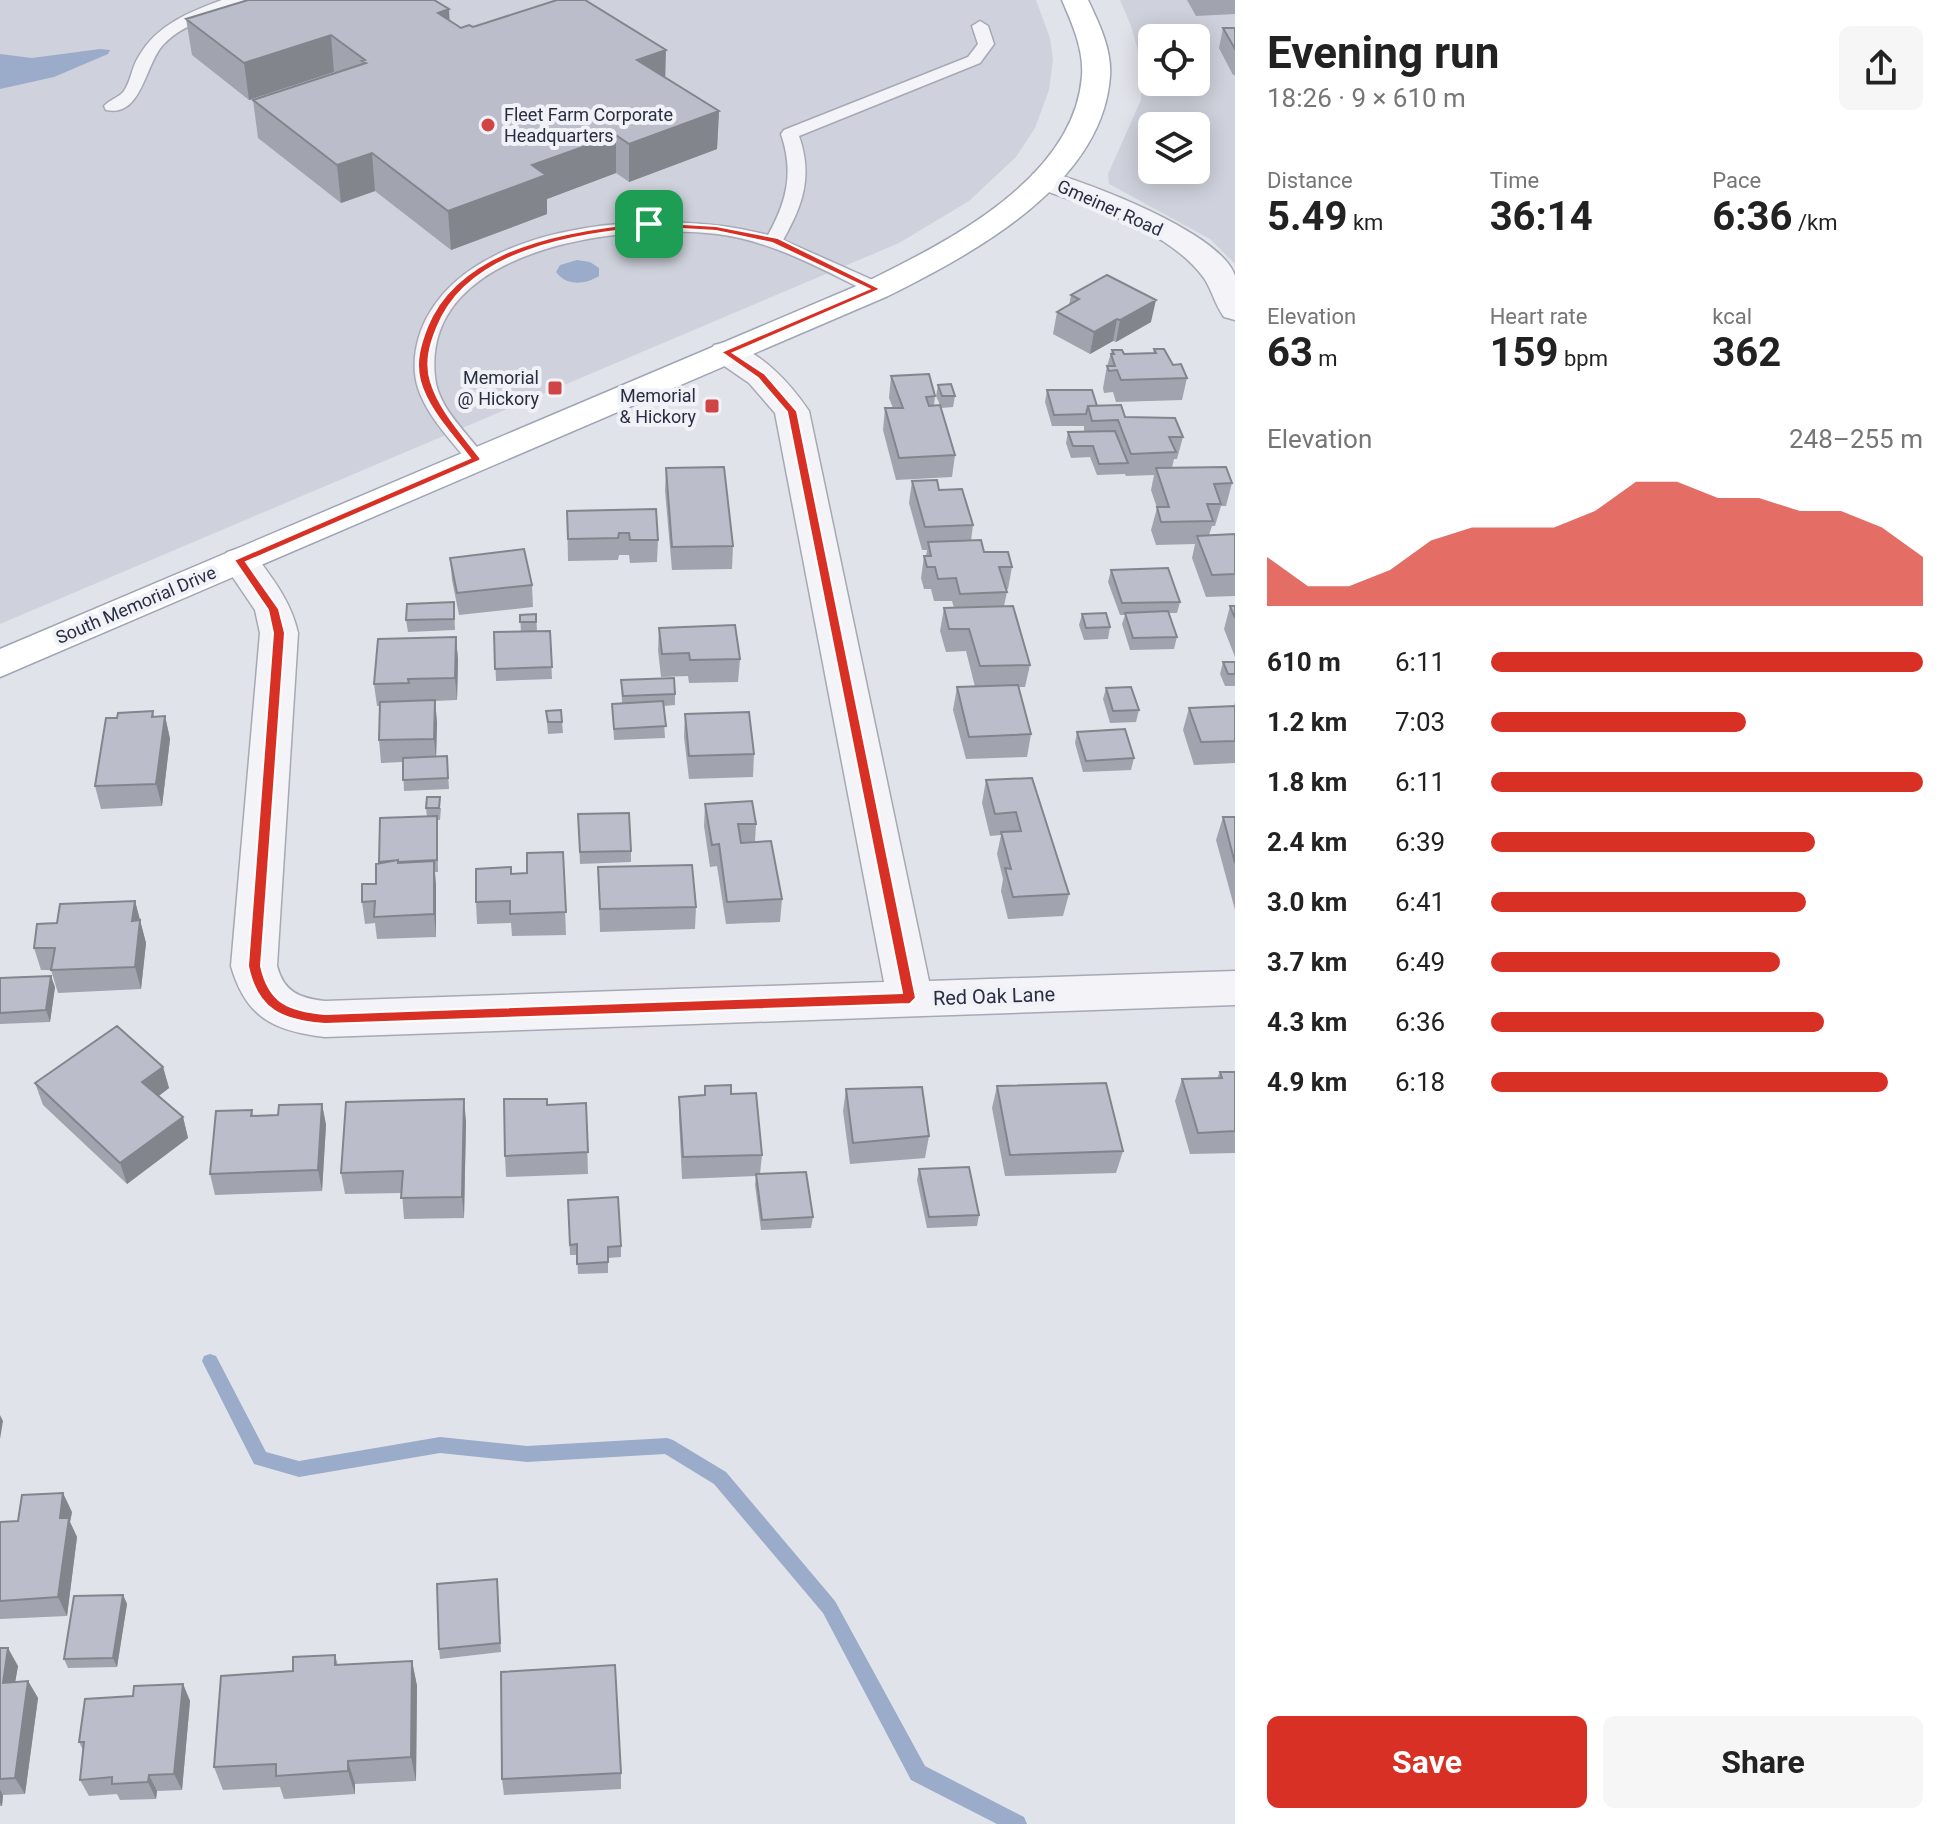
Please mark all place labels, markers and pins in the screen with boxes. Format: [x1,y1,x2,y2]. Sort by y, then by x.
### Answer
place label: Fleet Farm Corporate Headquarters [504,104,673,146]
marker: Fleet Farm Corporate Headquarters [479,116,497,134]
pin [615,190,683,258]
place label: Memorial @ Hickory [458,367,539,409]
marker: Memorial @ Hickory [546,379,564,397]
place label: Memorial & Hickory [620,385,696,427]
marker: Memorial & Hickory [703,397,721,415]

